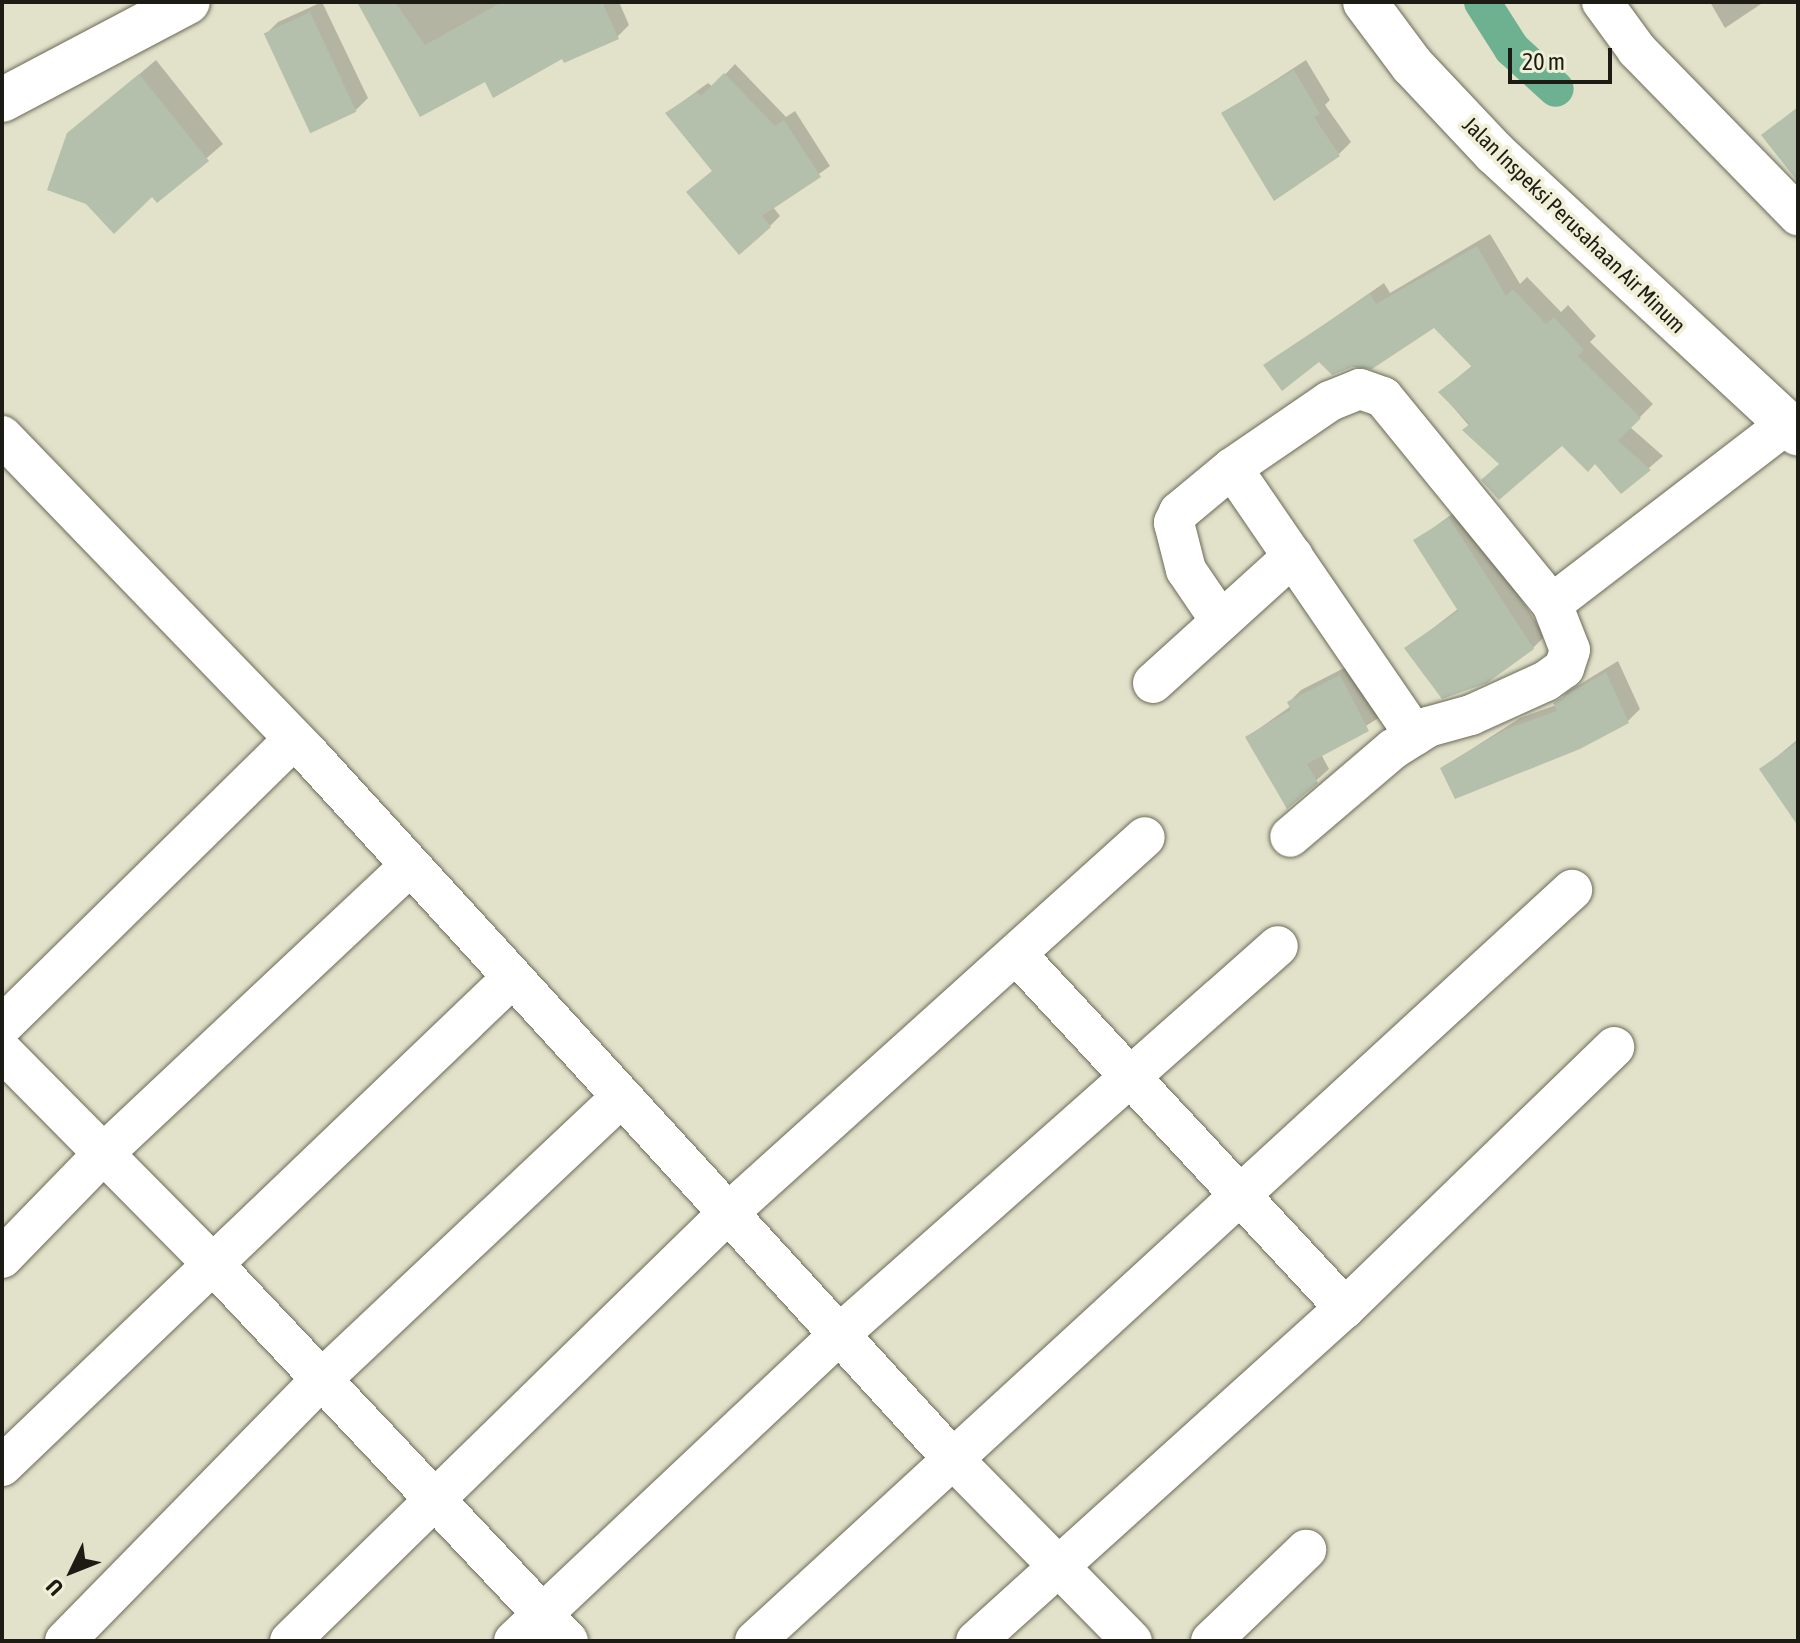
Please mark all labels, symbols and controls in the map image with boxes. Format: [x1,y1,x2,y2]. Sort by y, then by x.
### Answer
scale bar [1512,32,1616,82]
text: 20 m [1522,48,1565,75]
street label: Jalan Inspeksi Perusahaan Air Minum [1457,111,1691,339]
north arrow [32,1531,112,1611]
text: U [41,1574,68,1601]

